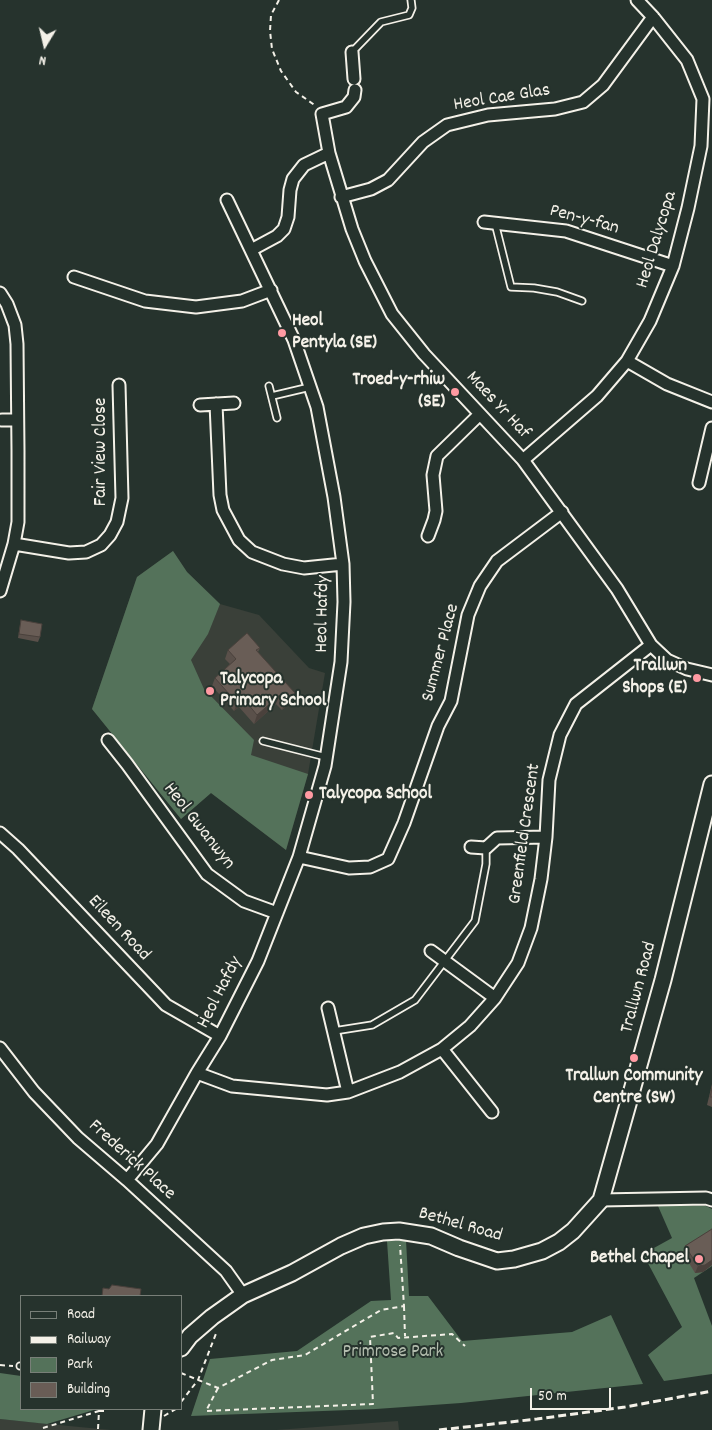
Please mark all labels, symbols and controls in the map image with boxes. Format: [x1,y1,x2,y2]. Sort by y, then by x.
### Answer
north arrow [20,20,70,70]
text: N [38,49,48,70]
street label: Heol Cae Glas [452,80,552,118]
street label: Heol Dalycopa [632,189,684,291]
street label: Pen-y-fan [547,201,621,241]
place label: Heol Pentyla (SE) [292,311,377,355]
marker: Heol Pentyla (SE) [276,327,288,339]
street label: Maes Yr Haf [460,367,534,445]
place label: Troed-y-rhiw (SE) [352,370,445,414]
marker: Troed-y-rhiw (SE) [449,386,461,398]
street label: Fair View Close [91,398,113,506]
street label: Heol Hafdy [312,575,336,653]
street label: Summer Place [418,602,466,704]
place label: Trallwn Shops (E) [622,656,687,700]
place label: Talycopa Primary School [220,669,326,713]
marker: Trallwn Shops (E) [691,672,703,684]
marker: Talycopa Primary School [204,685,216,697]
street label: Greenfield Crescent [505,762,547,906]
street label: Heol Gwanwyn [157,779,239,875]
place label: Talycopa School [319,784,432,806]
marker: Talycopa School [303,789,315,801]
street label: Eileen Road [82,891,154,967]
street label: Trallwn Road [617,940,663,1036]
street label: Heol Hafdy [193,953,249,1033]
marker: Trallwn Community Centre (SW) [628,1052,640,1064]
place label: Trallwn Community Centre (SW) [565,1066,703,1110]
street label: Frederick Place [83,1116,179,1206]
street label: Bethel Road [416,1203,504,1249]
place label: Bethel Chapel [590,1248,689,1270]
marker: Bethel Chapel [693,1253,705,1265]
legend [20,1295,182,1410]
text: Road [67,1304,95,1326]
text: Railway [67,1329,110,1351]
park label: Primrose Park [343,1342,443,1364]
text: Park [67,1354,93,1376]
scale bar [532,1378,613,1410]
text: Building [67,1379,110,1401]
text: 50 m [538,1386,567,1408]

